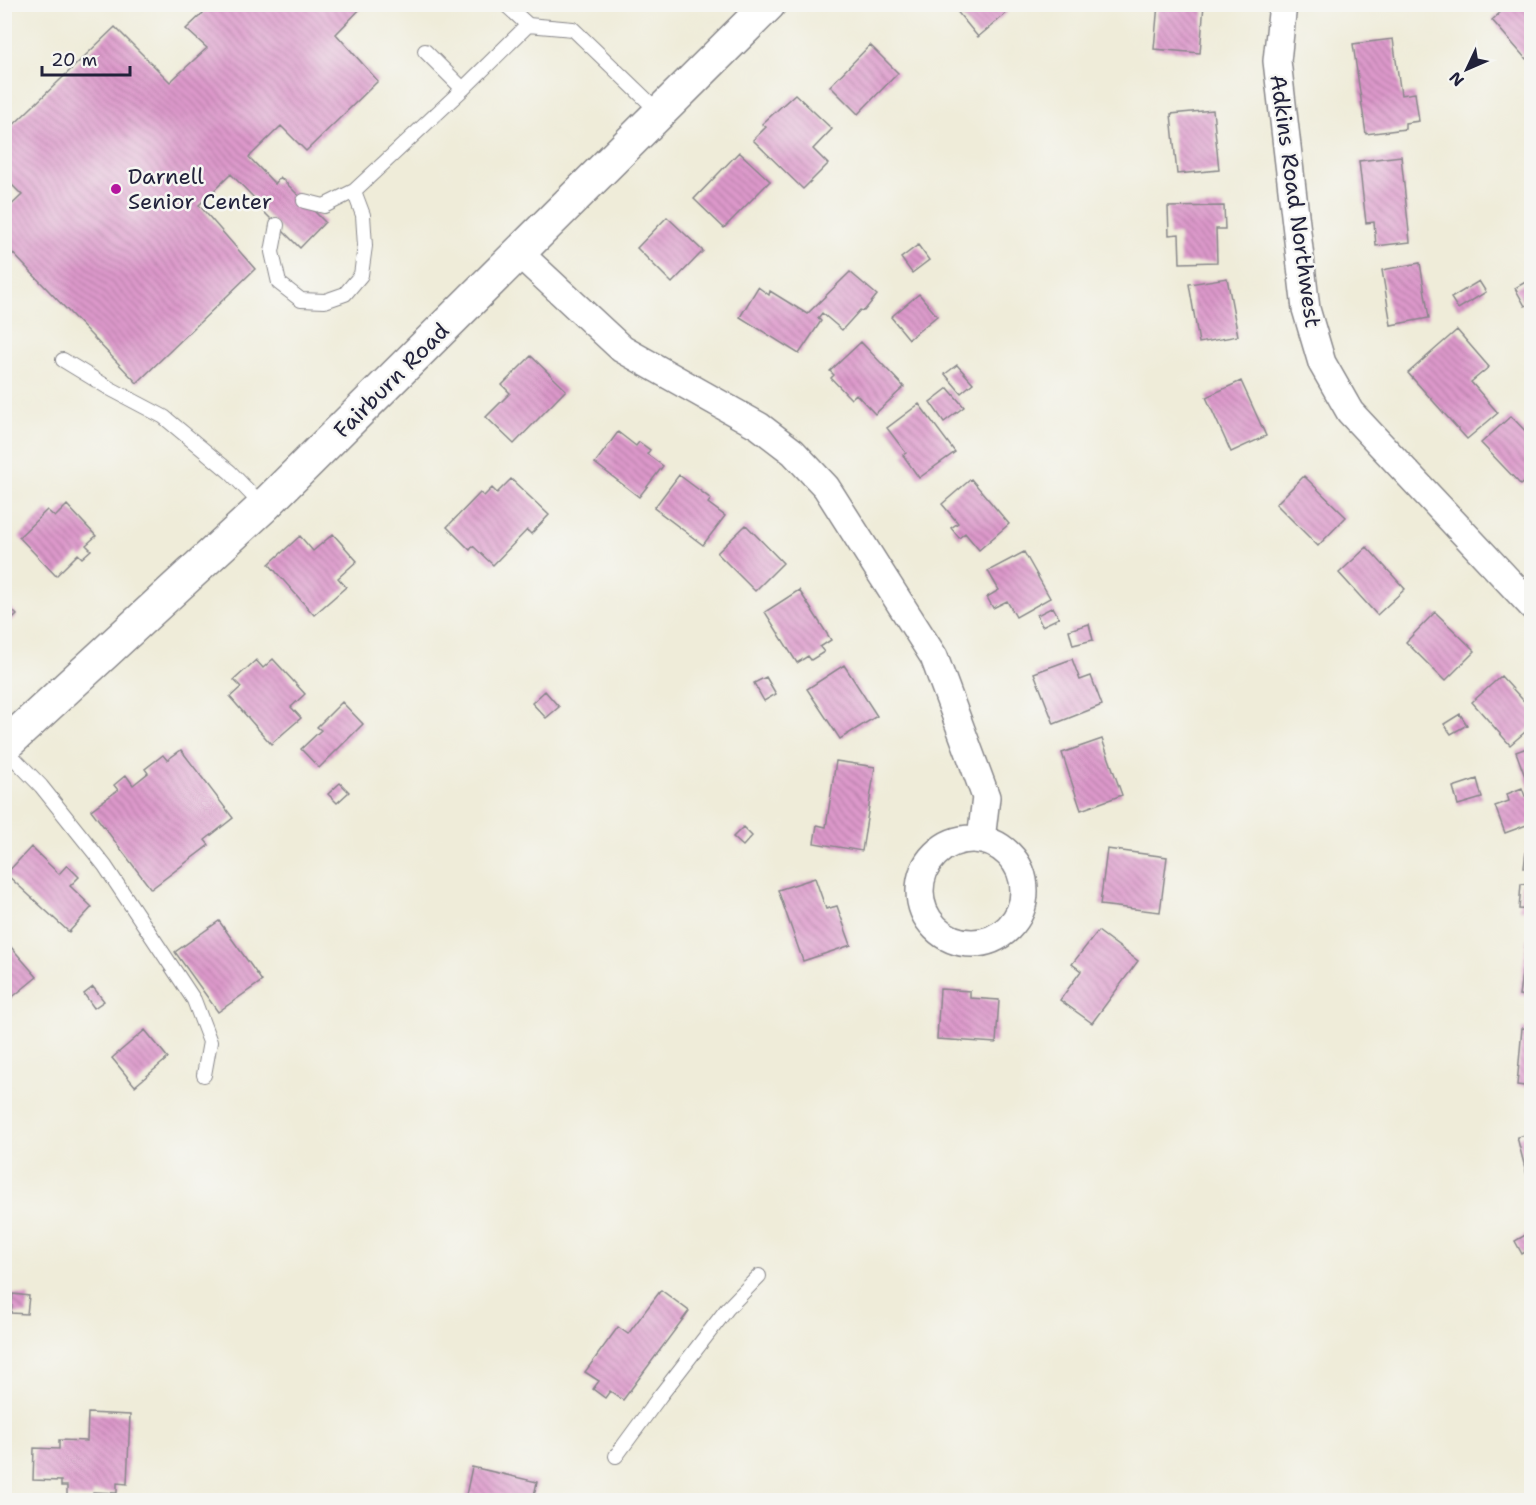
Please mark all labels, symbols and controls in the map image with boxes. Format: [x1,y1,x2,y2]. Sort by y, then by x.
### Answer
scale bar [42,39,130,77]
north arrow [1437,39,1497,99]
text: 20 m [51,48,97,72]
text: N [1445,67,1469,91]
street label: Adkins Road Northwest [1263,73,1328,329]
place label: Darnell Senior Center [128,162,272,216]
marker: Darnell Senior Center [109,182,123,196]
street label: Fairburn Road [327,316,455,444]

